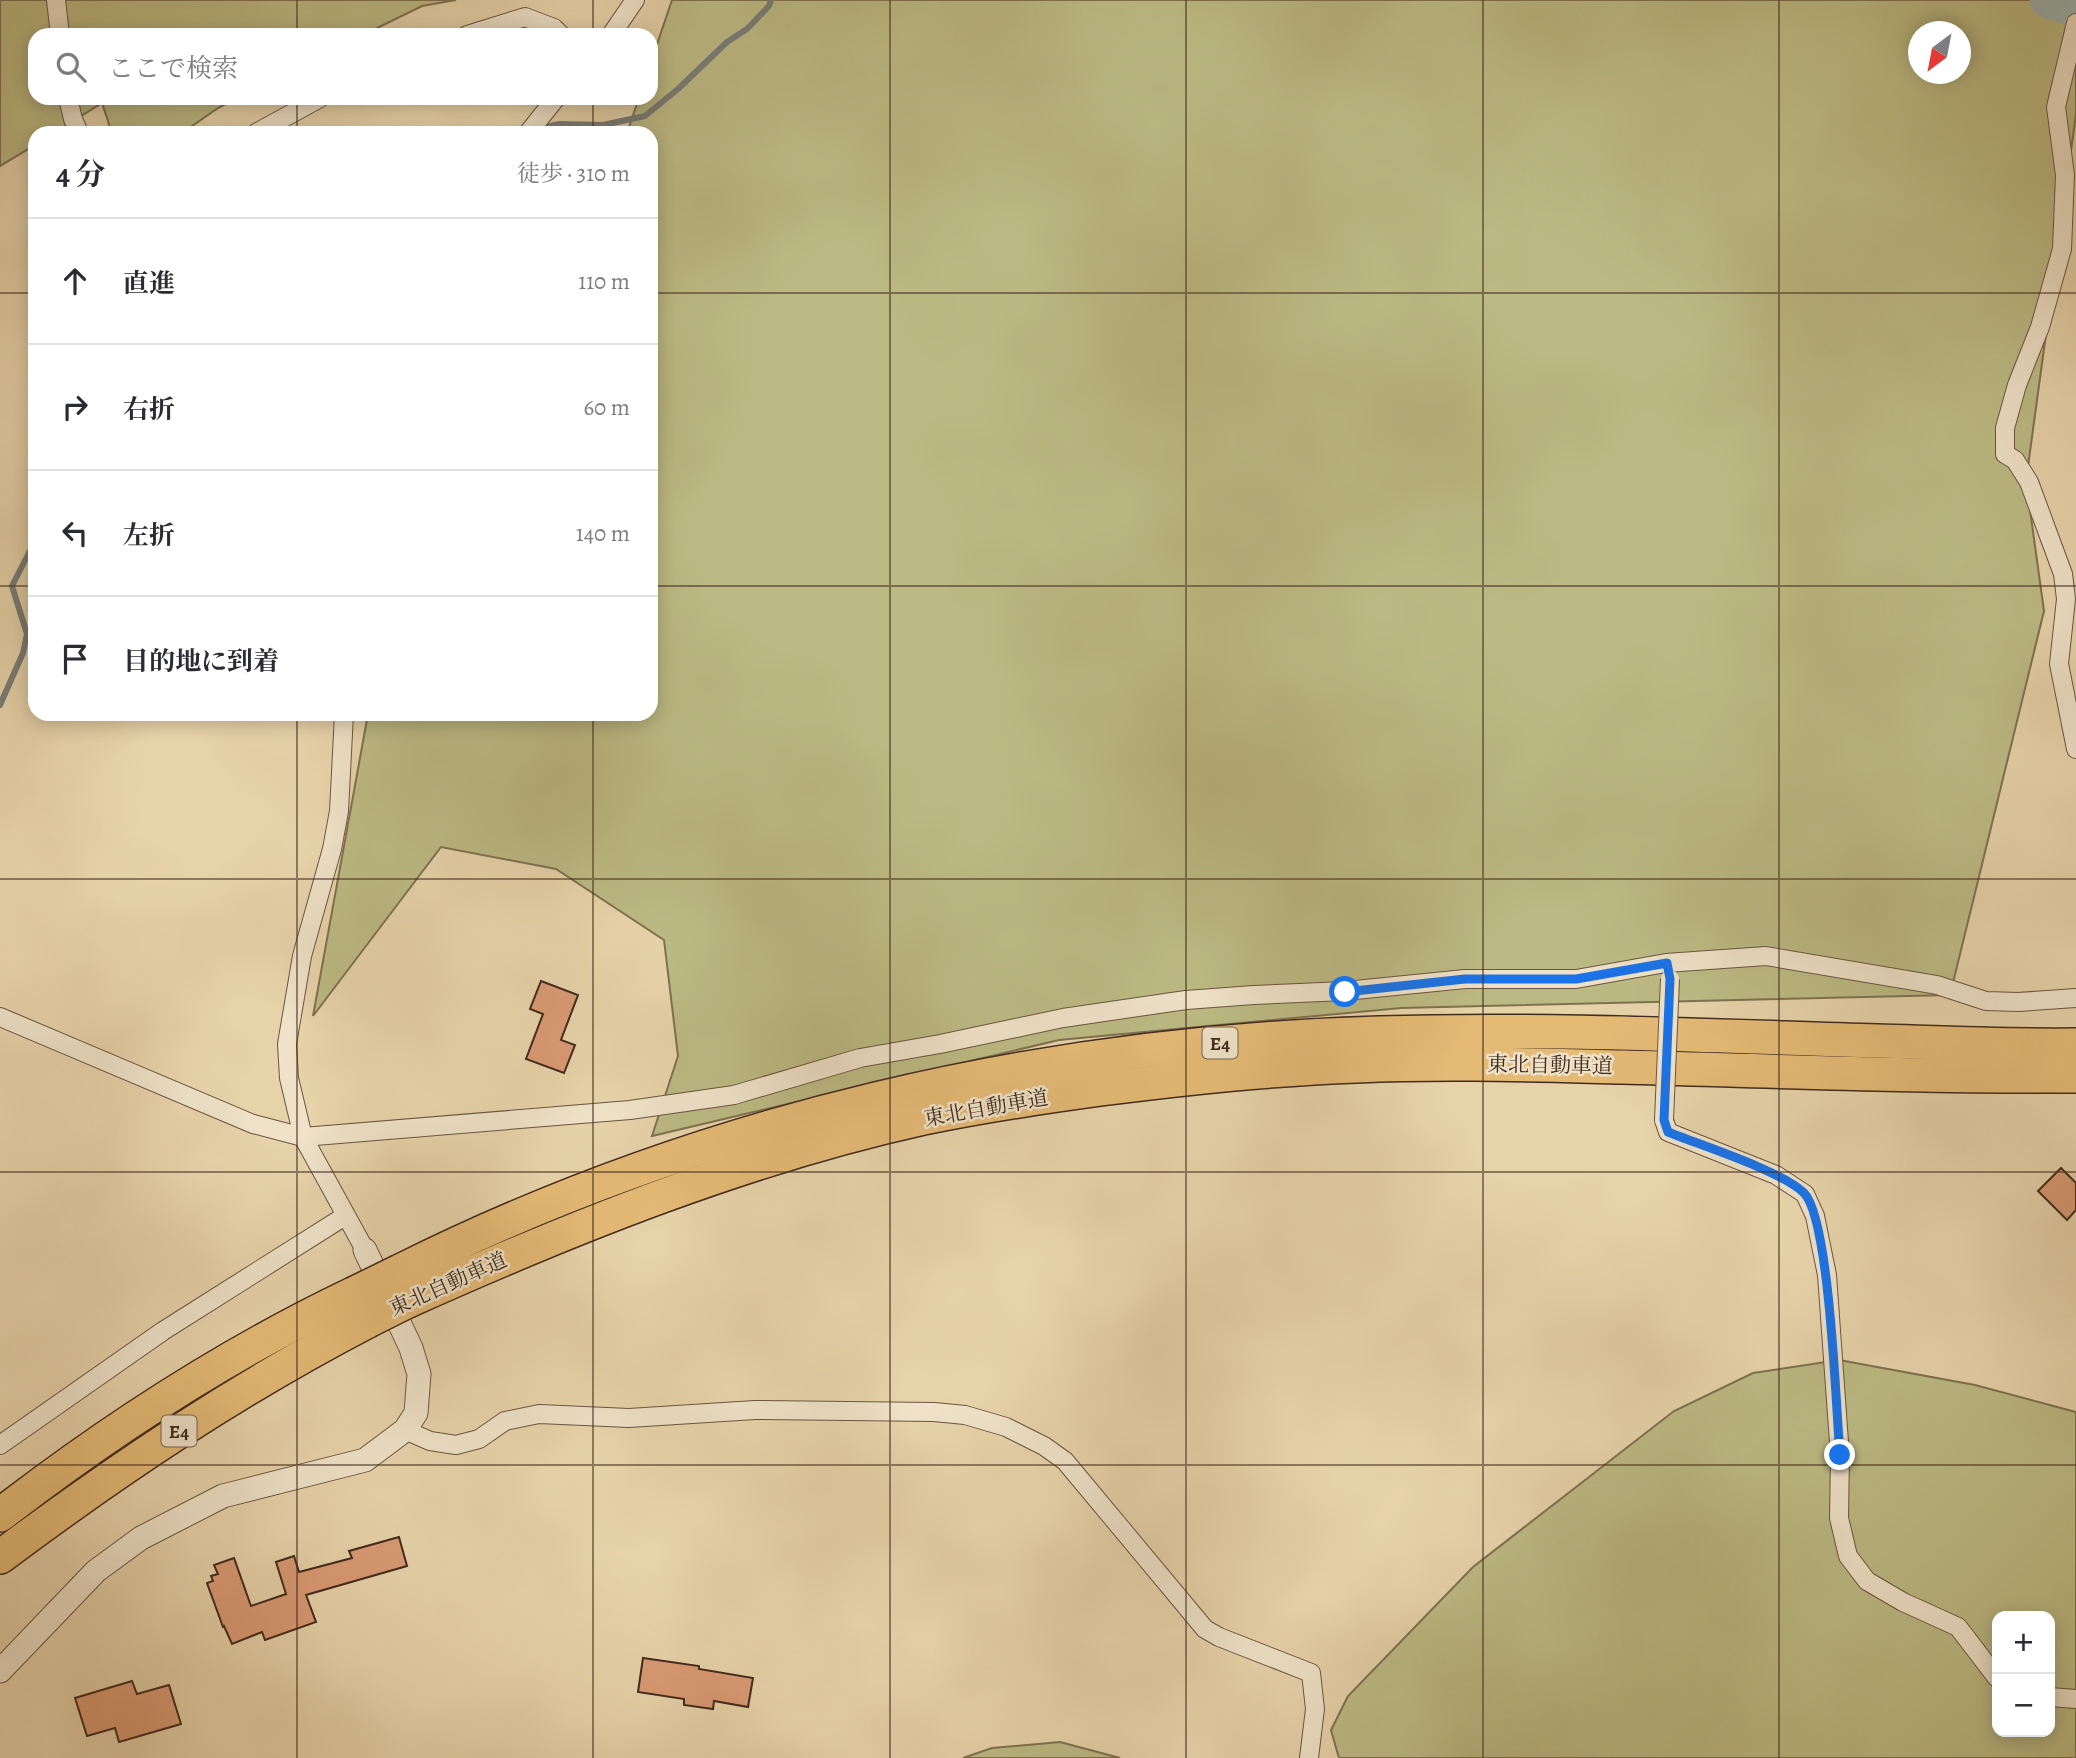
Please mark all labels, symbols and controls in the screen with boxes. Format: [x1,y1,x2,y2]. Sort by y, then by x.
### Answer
north arrow [1908,21,1971,84]
search box [28,28,658,105]
icon: search [52,48,90,86]
text: ここで検索 [108,51,238,86]
text: 4 分 [56,154,105,194]
text: 徒歩 · 310 m [517,158,630,189]
icon: ahead [56,262,94,300]
text: 直進 [123,266,175,301]
text: 110 m [578,266,630,297]
icon: right [56,388,94,426]
text: 右折 [123,392,175,427]
text: 60 m [583,392,630,423]
icon: left [56,514,94,552]
text: 左折 [123,518,175,553]
text: 140 m [576,518,630,549]
icon: arrive [56,640,94,678]
text: 目的地に到着 [123,644,279,679]
route start [1329,976,1360,1007]
road number: E4 [1202,1028,1238,1058]
street label: 東北自動車道 [1487,1050,1613,1080]
street label: 東北自動車道 [922,1083,1050,1133]
street label: 東北自動車道 [385,1246,511,1322]
road number: E4 [162,1415,196,1446]
route end [1824,1439,1855,1470]
map controls [1992,1611,2055,1737]
button: + [1992,1611,2055,1674]
button: − [1992,1674,2055,1737]

